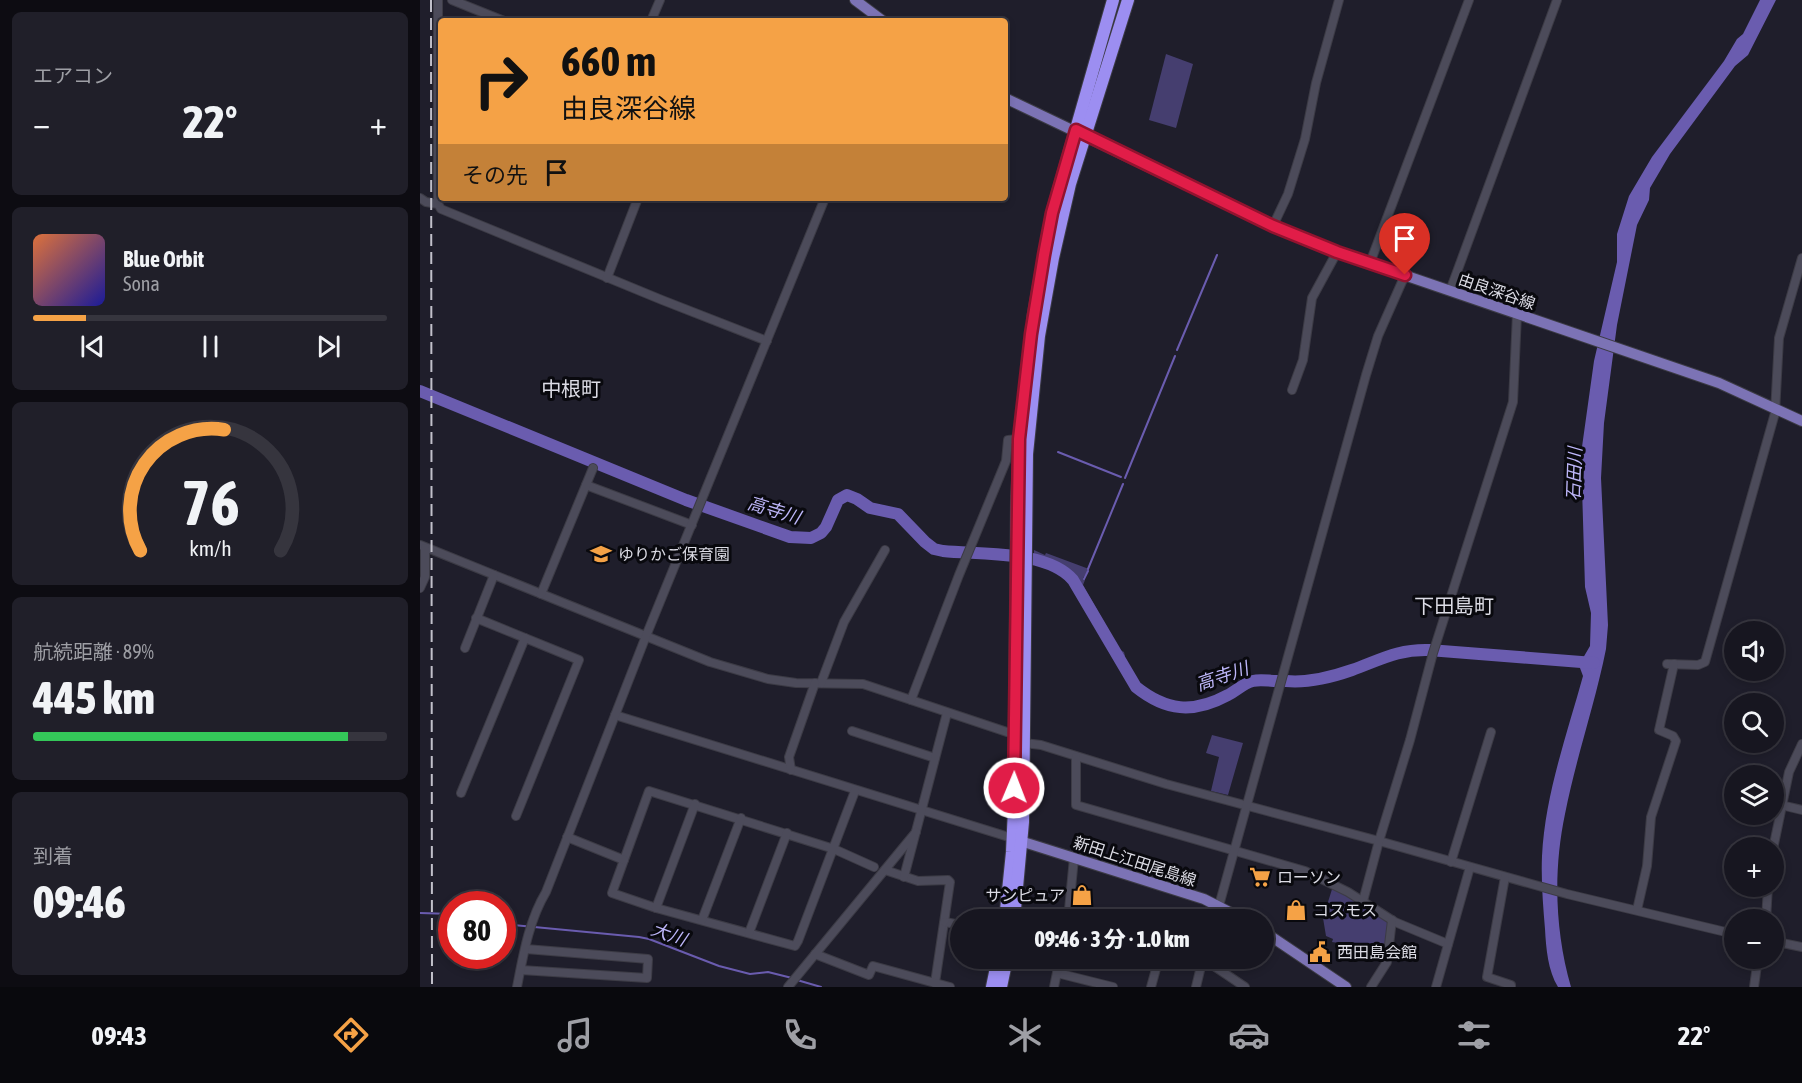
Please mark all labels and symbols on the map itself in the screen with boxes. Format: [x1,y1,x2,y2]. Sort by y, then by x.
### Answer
pin [1379,213,1430,275]
street label: 由良深谷線 [1456,269,1538,313]
district label: 中根町 [541,377,601,400]
water label: 石田川 [1563,445,1586,501]
water label: 高寺川 [745,492,805,529]
school or university icon: ゆりかご保育園 [589,542,613,566]
place label: ゆりかご保育園 [618,545,730,563]
district label: 下田島町 [1414,594,1494,617]
water label: 高寺川 [1193,657,1253,695]
position arrow [982,756,1046,820]
street label: 新田上江田尾島線 [1071,833,1199,889]
supermarket icon: ローソン [1248,865,1272,889]
place label: ローソン [1277,868,1341,886]
shop icon: サンピュア [1070,883,1094,907]
place label: サンピュア [985,886,1065,904]
speed limit sign: 80 [438,891,516,969]
shop icon: コスモス [1284,898,1308,922]
place label: コスモス [1313,901,1377,919]
water label: 大川 [648,918,691,951]
public building icon: 西田島会館 [1308,940,1332,964]
place label: 西田島会館 [1337,943,1417,961]

